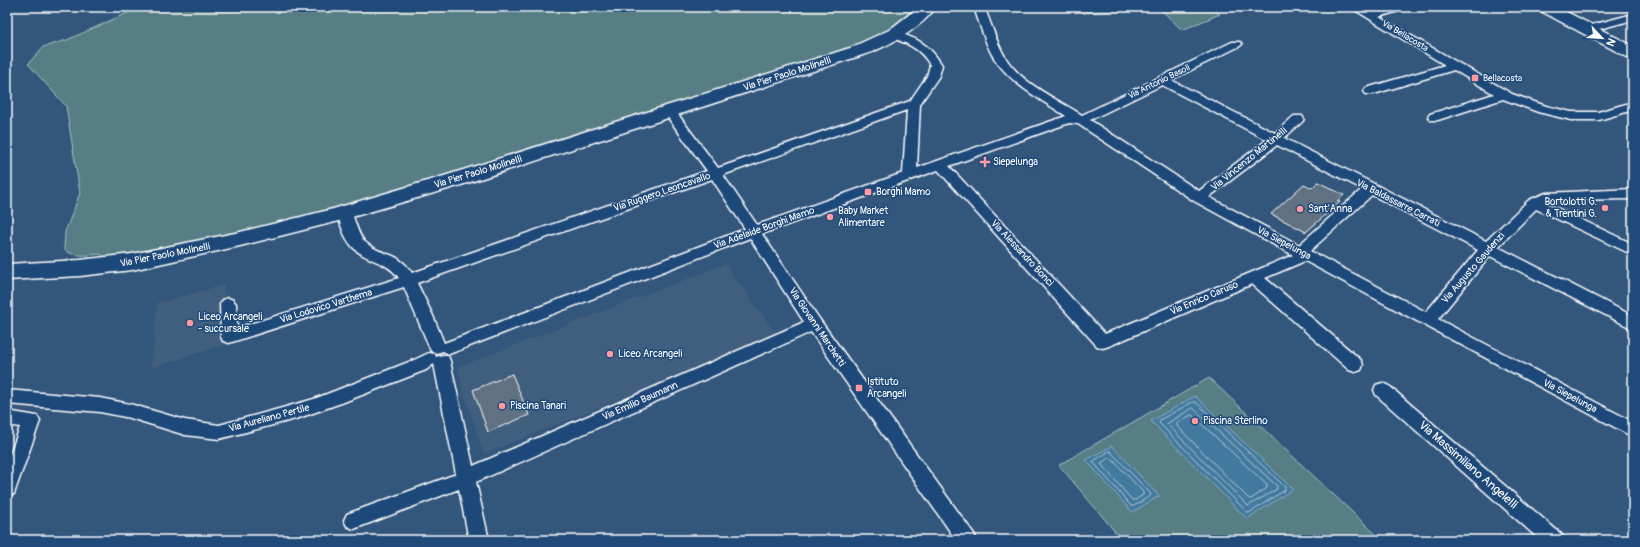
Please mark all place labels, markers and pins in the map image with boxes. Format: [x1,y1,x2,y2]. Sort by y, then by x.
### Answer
marker: Bellacosta [1470,73,1480,83]
place label: Bellacosta [1483,73,1522,84]
place label: Siepelunga [993,156,1038,168]
marker: Siepelunga [980,157,990,167]
place label: Borghi Mamo [876,186,931,198]
marker: Borghi Mamo [863,187,873,197]
place label: Bortolotti G. & Trentini G. [1544,196,1597,220]
place label: Sant'Anna [1308,203,1353,215]
marker: Bortolotti G. & Trentini G. [1600,203,1610,213]
marker: Sant'Anna [1295,204,1305,214]
place label: Baby Market Alimentare [838,205,889,229]
marker: Baby Market Alimentare [825,212,835,222]
place label: Liceo Arcangeli - succursale [198,311,262,335]
marker: Liceo Arcangeli - succursale [185,318,195,328]
place label: Liceo Arcangeli [618,348,682,360]
marker: Liceo Arcangeli [605,349,615,359]
place label: Istituto Arcangeli [867,376,906,400]
marker: Istituto Arcangeli [854,383,864,393]
place label: Piscina Tanari [510,400,566,412]
marker: Piscina Tanari [497,401,507,411]
place label: Piscina Sterlino [1203,415,1268,427]
marker: Piscina Sterlino [1190,416,1200,426]

